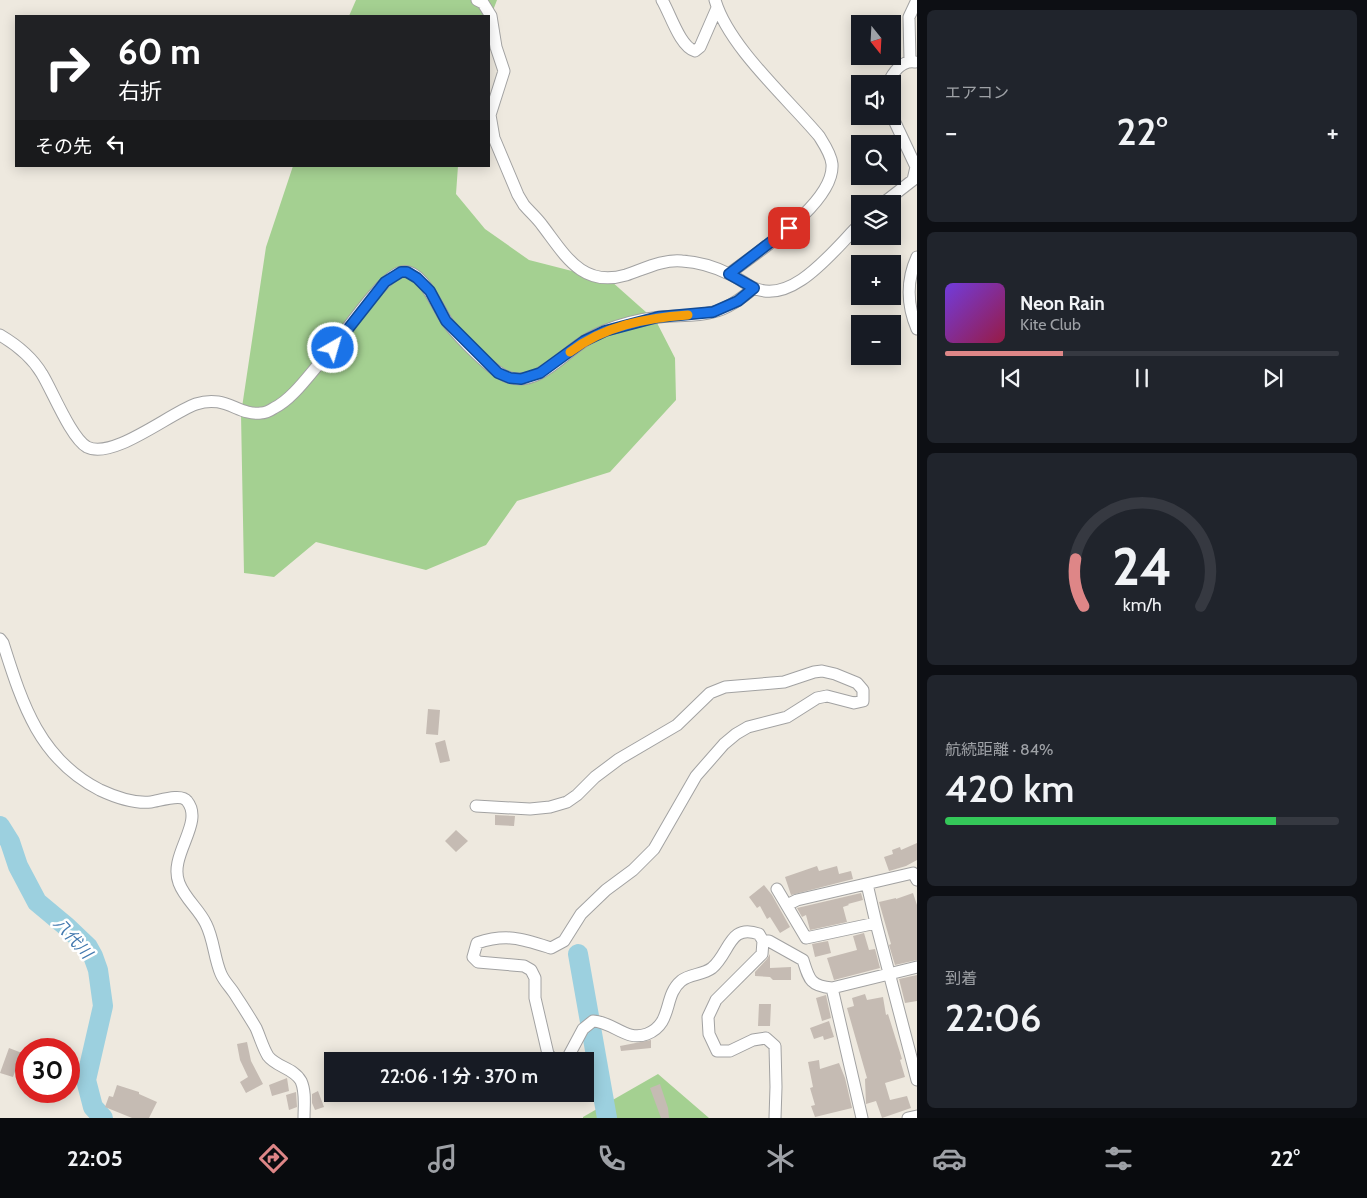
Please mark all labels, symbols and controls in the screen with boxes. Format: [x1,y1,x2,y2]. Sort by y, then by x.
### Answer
north arrow [851,15,901,65]
map controls [851,15,901,365]
text: 60 m [118,30,201,73]
icon: right [35,35,100,100]
button: sound [851,75,901,125]
text: 右折 [118,78,162,105]
text: エアコン [945,83,1009,102]
text: 22° [1116,108,1168,155]
text: − [945,115,957,149]
text: + [1327,115,1339,149]
icon: left [102,130,130,158]
text: その先 [35,135,92,158]
button: search [851,135,901,185]
button: layers [851,195,901,245]
pin [768,207,810,249]
icon: arrive [775,214,803,242]
button: + [851,255,901,305]
text: Neon Rain [1020,292,1105,315]
button: − [851,315,901,365]
text: Kite Club [1020,315,1081,334]
position arrow [306,321,358,373]
icon: previous [997,364,1025,392]
icon: pause [1128,364,1156,392]
icon: next [1259,364,1287,392]
text: 24 [1112,535,1172,598]
text: km/h [1122,594,1162,615]
text: 航続距離 · 84% [945,740,1053,759]
text: 420 km [945,765,1074,812]
water label: 八代川 [50,914,97,964]
text: 到着 [945,969,977,988]
text: 22:06 [945,994,1041,1041]
speed limit sign: 30 [15,1038,80,1103]
text: 22:06 · 1 分 · 370 m [380,1065,538,1088]
icon: directions [256,1141,291,1176]
icon: music [425,1141,460,1176]
icon: phone [594,1141,629,1176]
icon: climate [763,1141,798,1176]
icon: car [932,1141,967,1176]
icon: filters [1101,1141,1136,1176]
text: 22:05 [67,1145,123,1172]
text: 22° [1270,1145,1300,1172]

